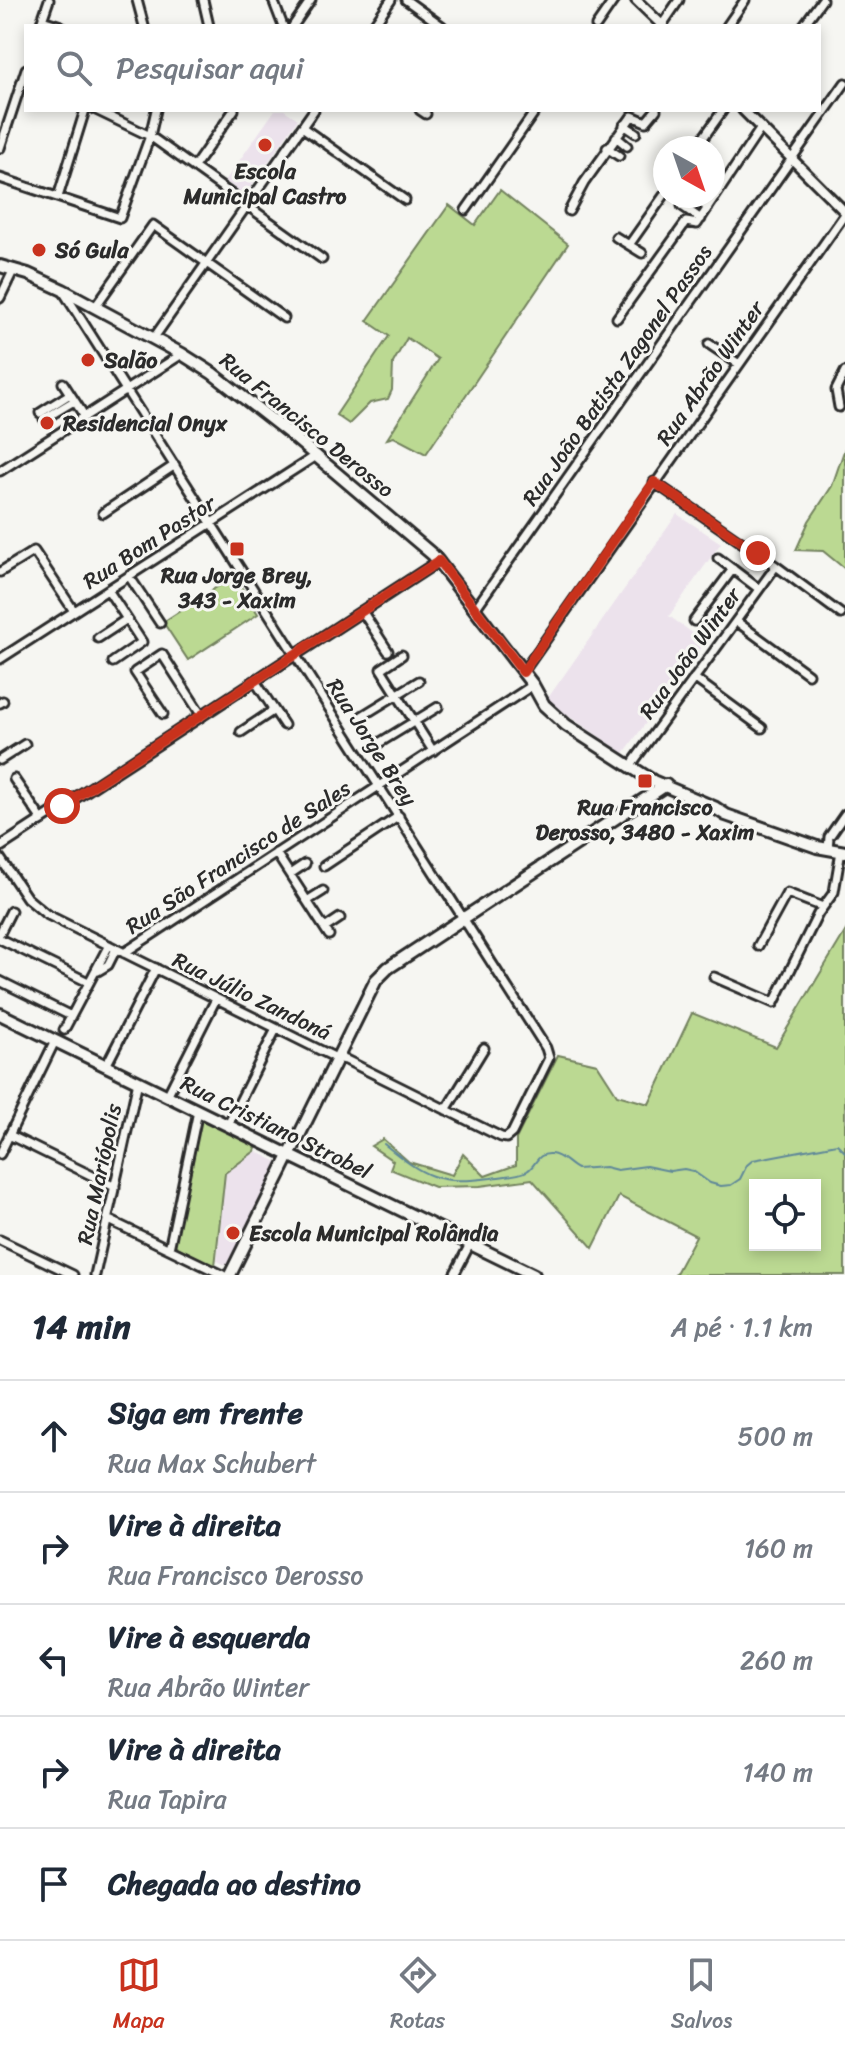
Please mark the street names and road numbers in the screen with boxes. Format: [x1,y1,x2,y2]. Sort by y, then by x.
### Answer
street label: Rua João Batista Zagonel Passos [511,236,723,514]
street label: Rua Abrão Winter [645,291,776,454]
street label: Rua Francisco Derosso [211,342,403,508]
street label: Rua Bom Pastor [74,483,225,600]
street label: Rua João Winter [628,578,752,727]
street label: Rua Jorge Brey [316,670,428,814]
street label: Rua São Francisco de Sales [117,769,359,945]
street label: Rua Júlio Zandoná [166,941,338,1051]
street label: Rua Cristiano Strobel [174,1064,379,1191]
street label: Rua Mariópolis [65,1099,133,1248]

